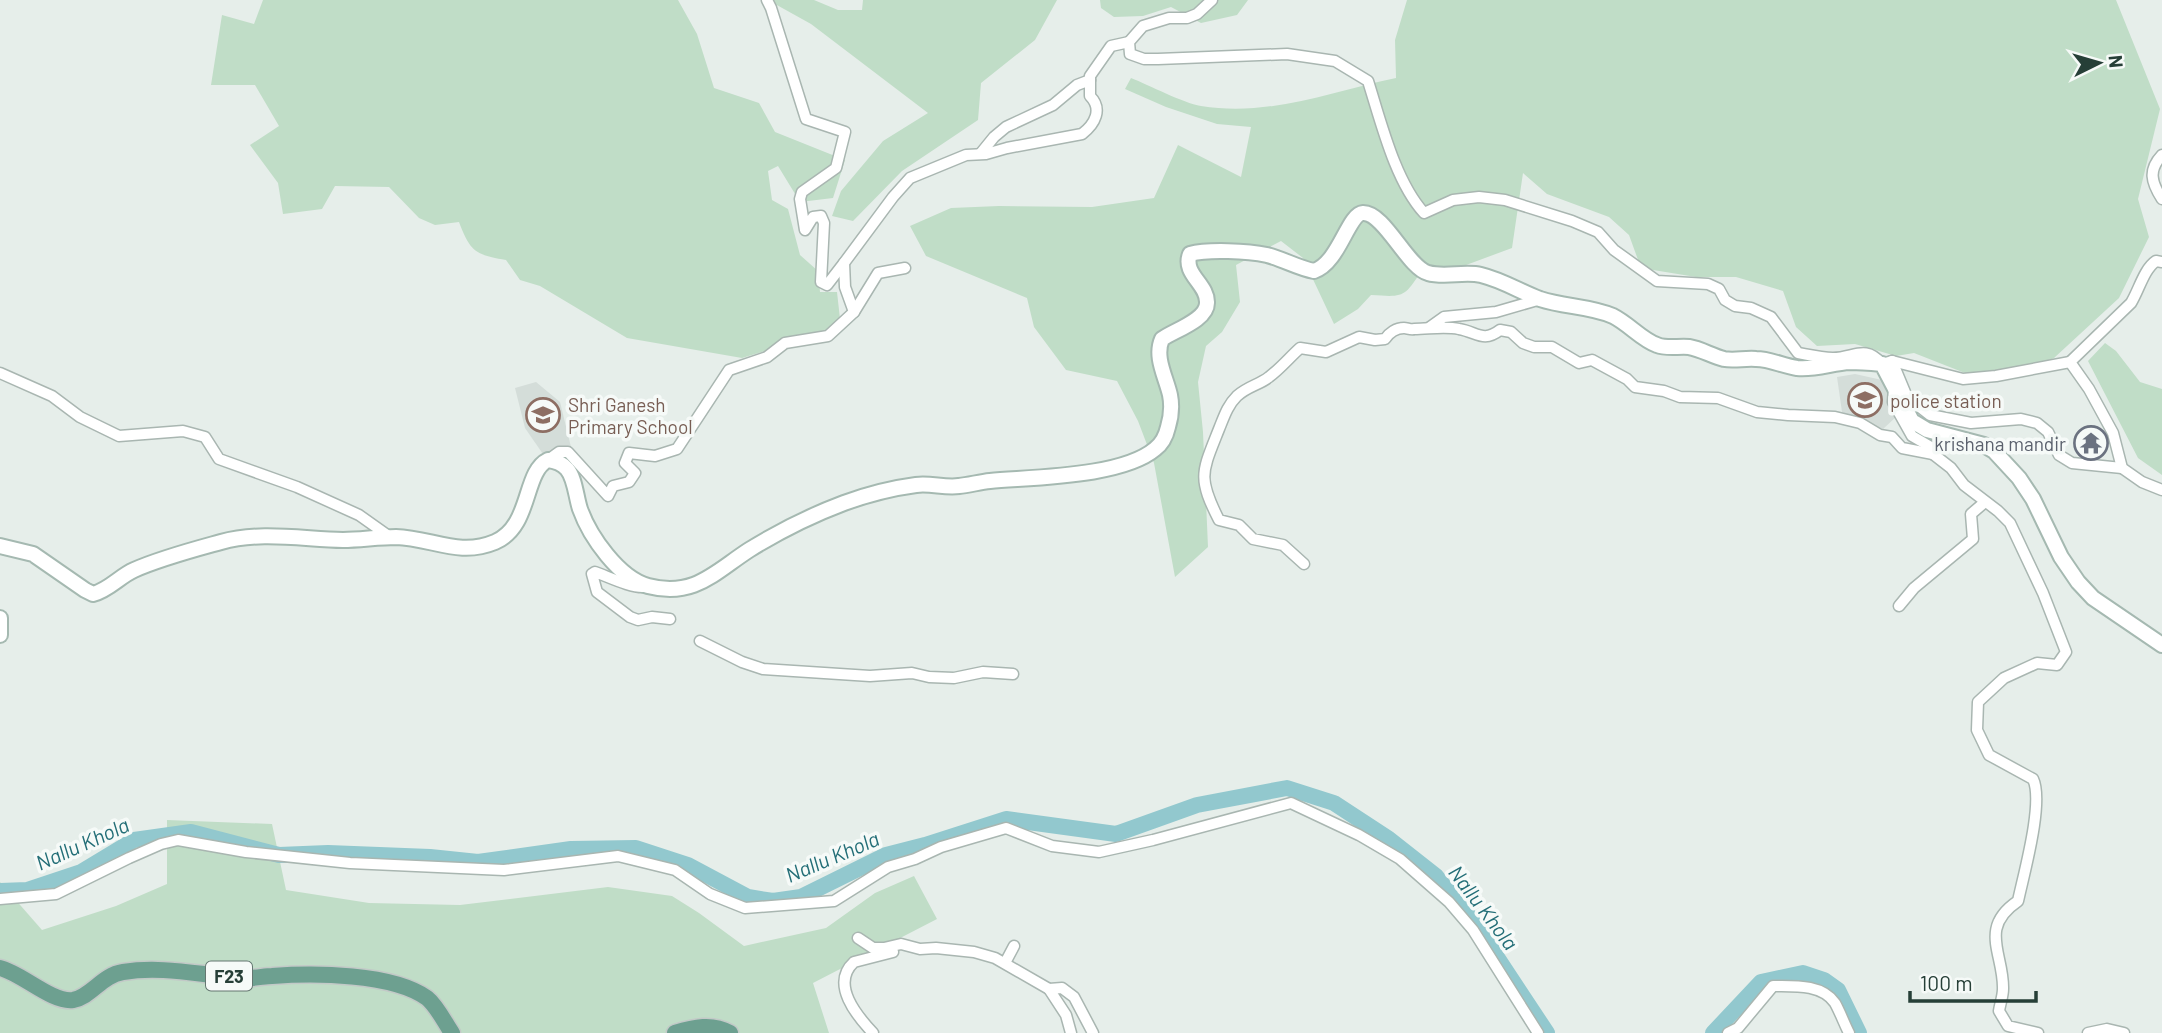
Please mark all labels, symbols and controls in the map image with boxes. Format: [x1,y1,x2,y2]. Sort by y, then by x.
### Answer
north arrow [2064,28,2134,98]
text: N [2104,54,2128,69]
school or university icon: police station [1846,381,1884,419]
place label: police station [1890,389,2002,412]
place label: Shri Ganesh Primary School [568,393,693,438]
school or university icon: Shri Ganesh Primary School [524,396,562,434]
temple icon: krishana mandir [2072,424,2110,462]
place label: krishana mandir [1934,432,2066,455]
water label: Nallu Khola [32,811,132,875]
water label: Nallu Khola [781,825,883,887]
water label: Nallu Khola [1444,860,1524,954]
scale bar [1910,960,2036,1004]
road number: F23 [206,961,252,990]
text: 100 m [1920,970,1973,995]

